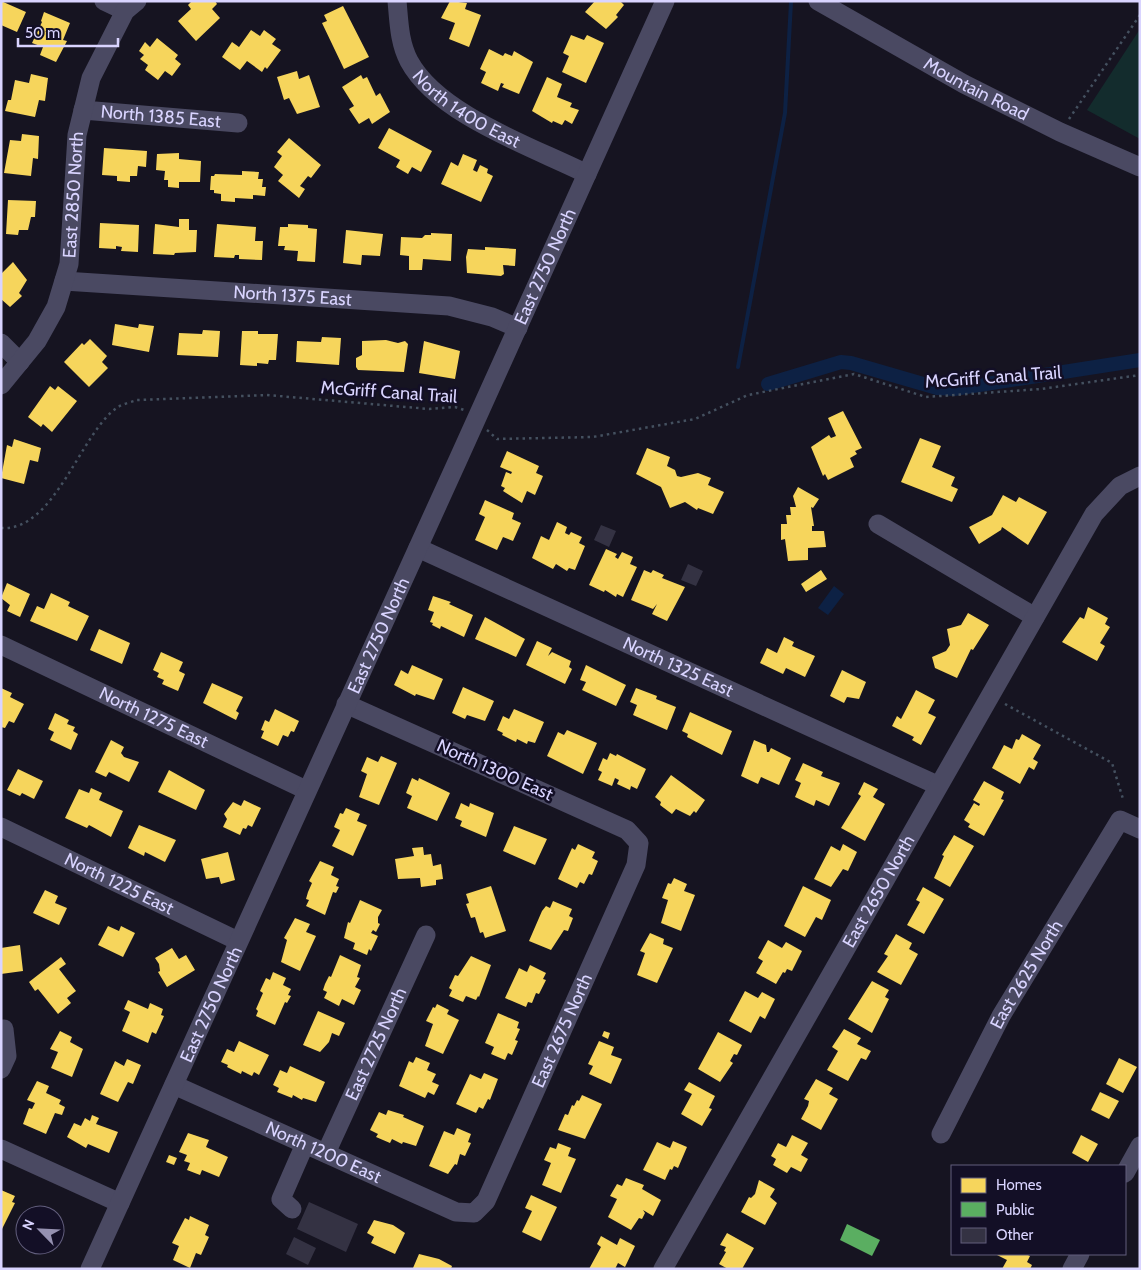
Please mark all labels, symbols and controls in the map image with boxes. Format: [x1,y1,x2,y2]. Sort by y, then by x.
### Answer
scale bar [18,15,118,47]
text: 50 m [25,24,60,42]
street label: Mountain Road [920,52,1032,125]
street label: North 1400 East [408,65,524,153]
street label: North 1385 East [100,101,222,133]
street label: East 2850 North [58,131,88,259]
street label: East 2750 North [509,205,581,328]
street label: North 1375 East [233,281,352,311]
street label: McGriff Canal Trail [924,361,1063,393]
street label: McGriff Canal Trail [320,376,459,408]
street label: East 2750 North [343,574,414,697]
street label: North 1325 East [619,632,737,702]
street label: North 1275 East [95,682,212,753]
street label: North 1300 East [434,735,556,805]
street label: East 2650 North [838,831,919,951]
street label: North 1225 East [61,848,177,919]
street label: East 2625 North [985,916,1068,1032]
street label: East 2750 North [175,943,247,1066]
street label: East 2675 North [527,970,597,1091]
street label: East 2725 North [341,984,411,1104]
street label: North 1200 East [262,1117,385,1188]
legend [951,1165,1126,1255]
text: Homes [996,1176,1042,1194]
text: Public [996,1201,1034,1219]
north arrow [15,1205,65,1255]
text: N [18,1217,38,1233]
text: Other [996,1226,1033,1244]

